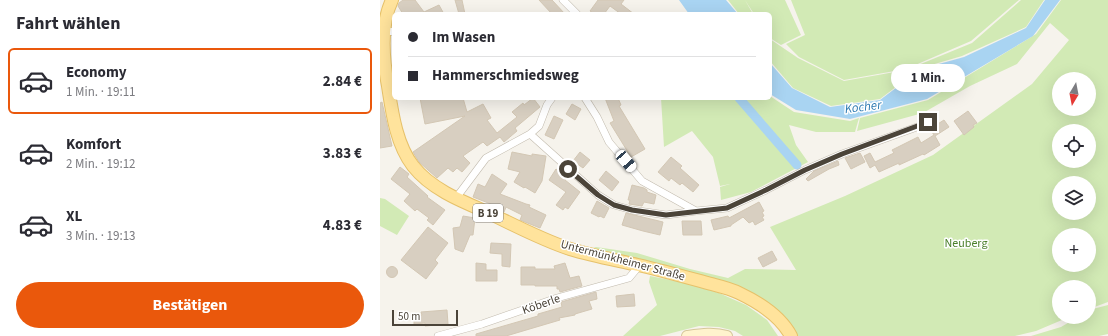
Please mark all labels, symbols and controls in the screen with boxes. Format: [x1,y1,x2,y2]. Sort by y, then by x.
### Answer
text: Fahrt wählen [16,11,121,36]
text: Im Wasen [432,27,495,48]
text: Economy [66,62,127,83]
icon: car [18,63,54,99]
callout: 1 Min. [891,64,965,92]
text: Hammerschmiedsweg [432,65,579,86]
text: 1 Min. [911,69,945,87]
text: 2.84 € [323,71,362,92]
north arrow [1052,72,1096,116]
map controls [1052,72,1096,324]
text: 1 Min. · 19:11 [66,83,136,101]
water label: Kocher [844,96,883,118]
route end [919,113,937,131]
button: locate [1052,124,1096,168]
text: Komfort [66,134,121,155]
icon: car [18,135,54,171]
text: 3.83 € [323,143,362,164]
car [614,148,638,174]
text: 2 Min. · 19:12 [66,155,136,173]
route start [559,160,577,178]
button: layers [1052,176,1096,220]
road number: B 19 [473,204,503,222]
text: XL [66,206,82,227]
icon: car [18,207,54,243]
text: 4.83 € [323,215,362,236]
text: 3 Min. · 19:13 [66,227,136,245]
button: + [1052,228,1096,272]
park label: Neuberg [945,235,987,252]
street label: Untermünkheimer Straße [559,236,687,285]
button: − [1052,280,1096,324]
button: Bestätigen [16,282,364,328]
street label: Köberle [520,290,562,319]
scale bar [392,308,458,327]
text: 50 m [398,309,420,324]

